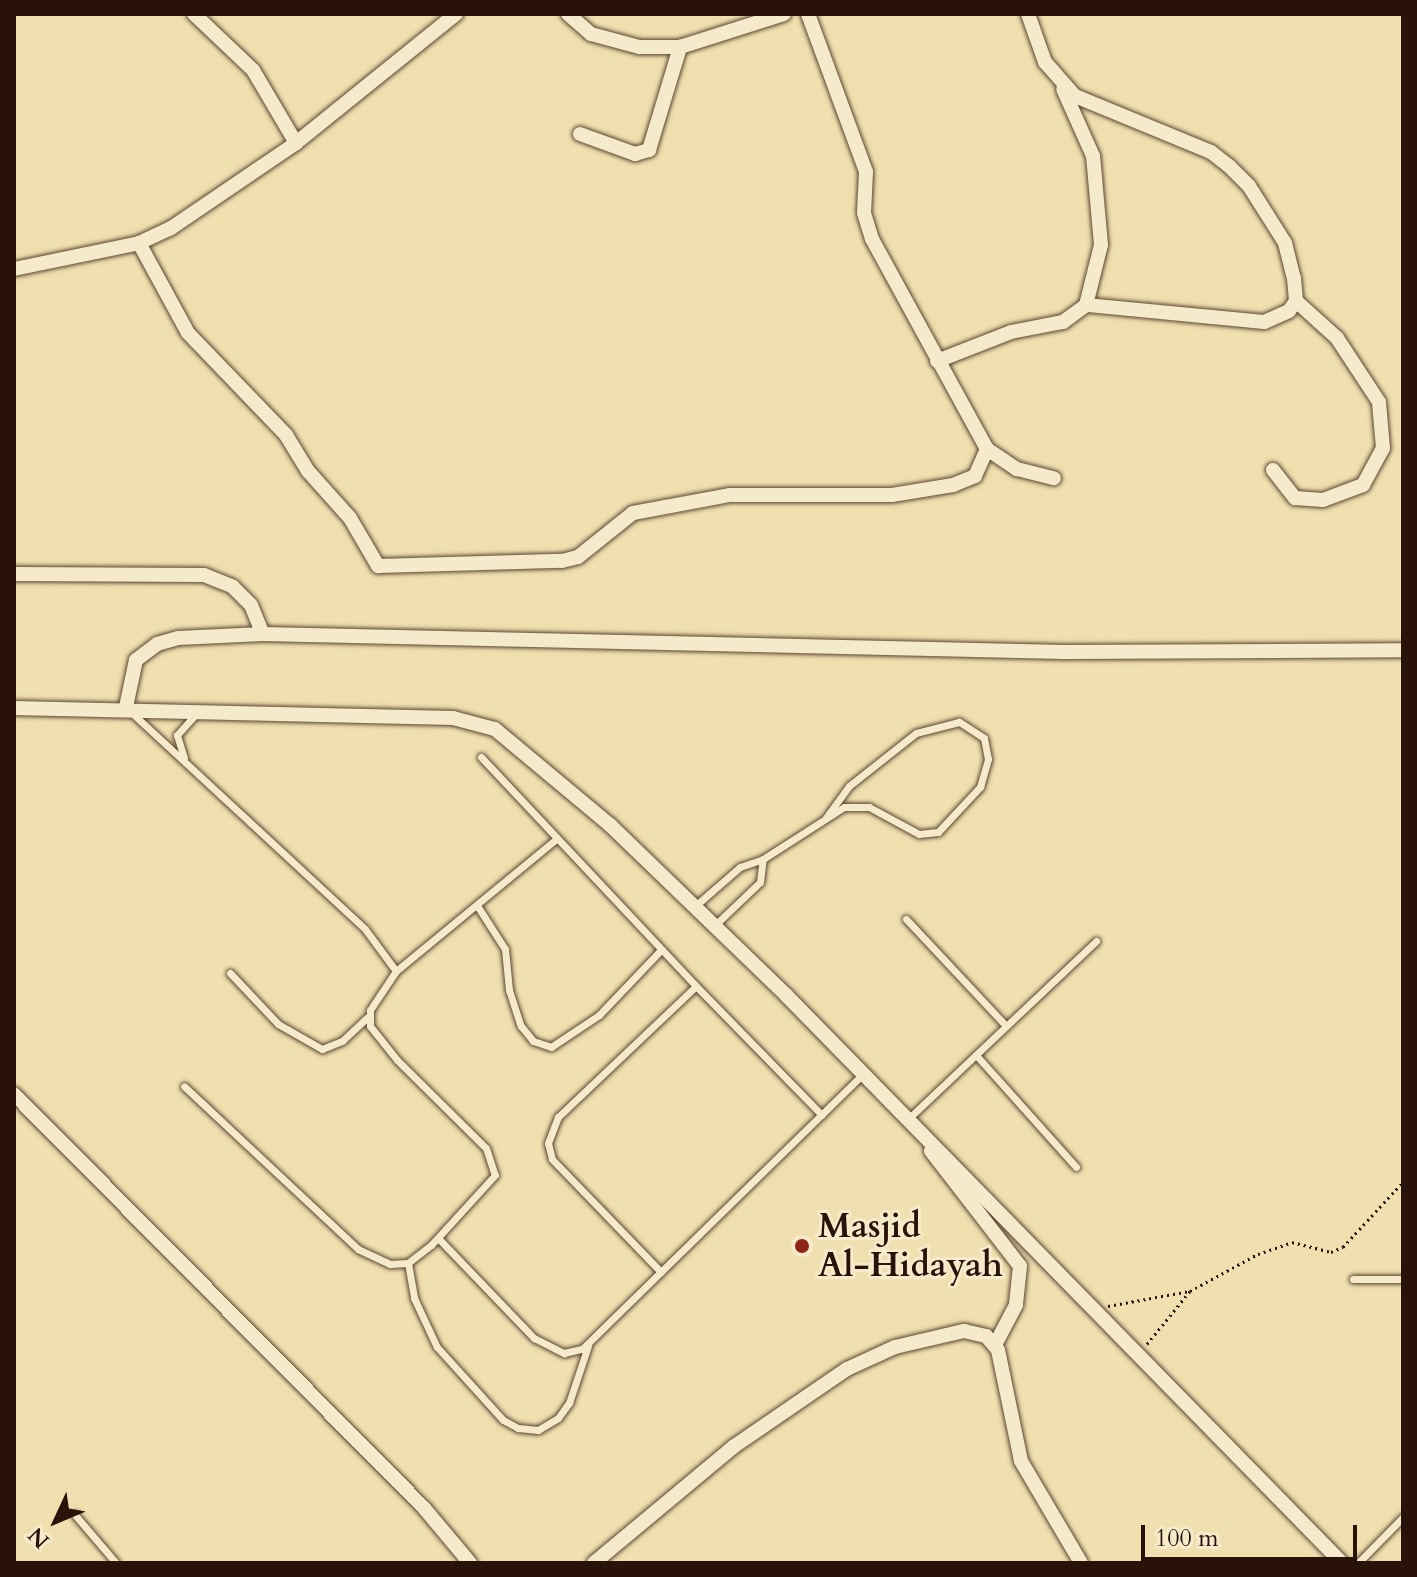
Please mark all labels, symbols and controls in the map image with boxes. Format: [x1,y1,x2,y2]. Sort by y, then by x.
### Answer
place label: Masjid Al-Hidayah [818,1206,1003,1286]
marker: Masjid Al-Hidayah [793,1237,811,1255]
north arrow [16,1481,96,1561]
scale bar [1145,1509,1361,1559]
text: N [21,1520,56,1555]
text: 100 m [1155,1522,1219,1555]

